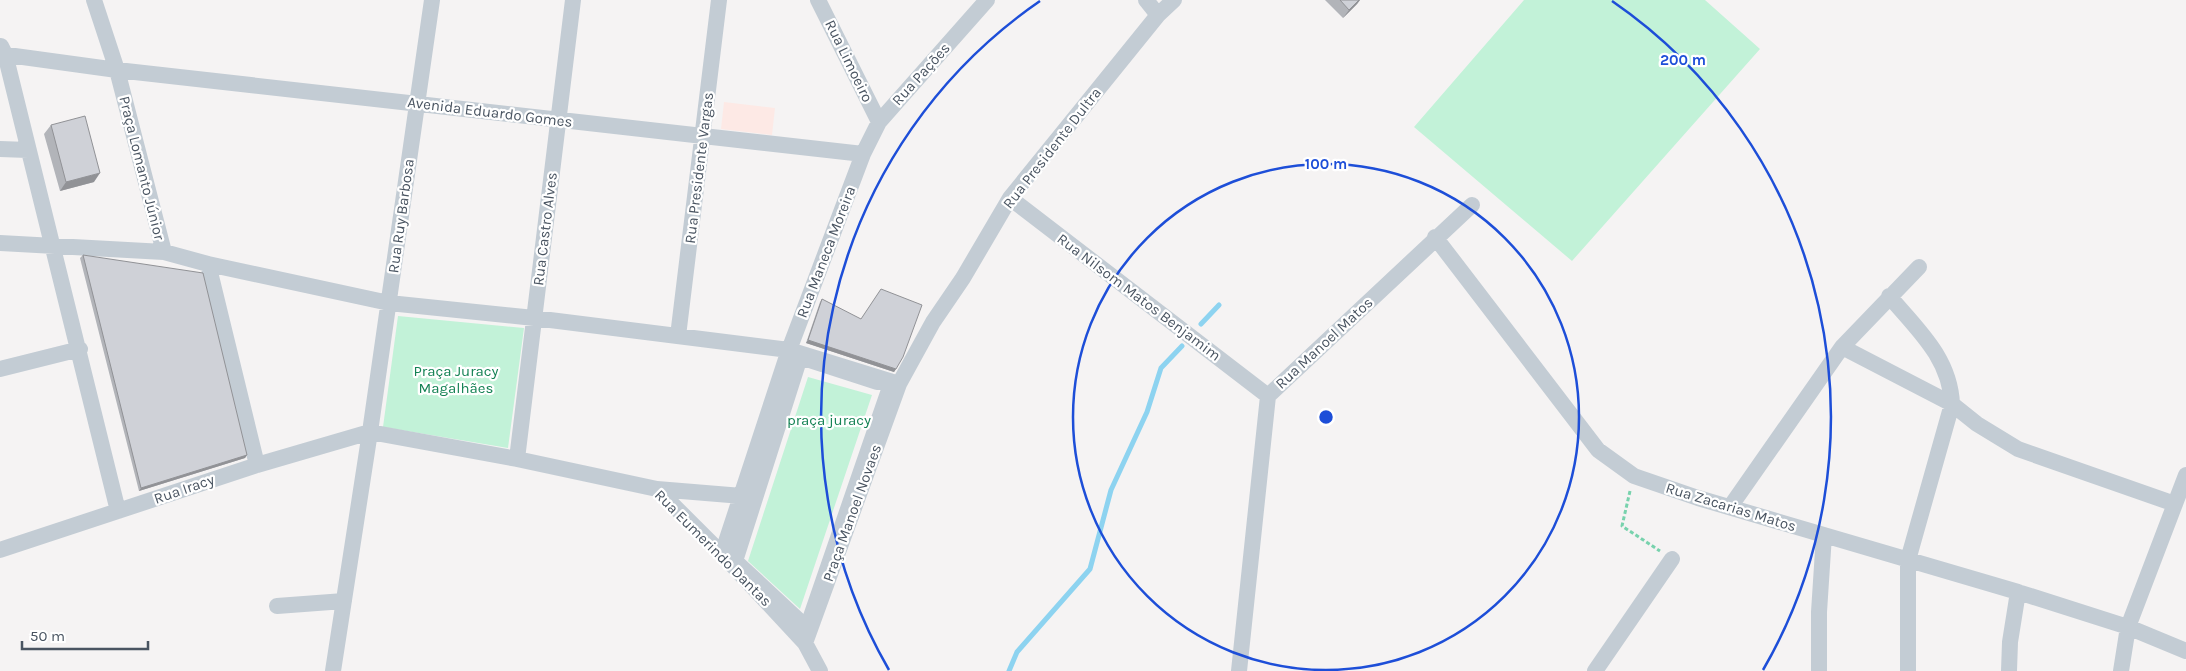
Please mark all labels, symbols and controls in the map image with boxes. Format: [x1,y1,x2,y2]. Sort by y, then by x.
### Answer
street label: Rua Limoeiro [821,17,877,105]
street label: Rua Pações [888,39,954,109]
text: 200 m [1660,51,1706,69]
street label: Rua Presidente Dultra [999,84,1105,212]
street label: Rua Presidente Vargas [681,91,717,245]
street label: Avenida Eduardo Gomes [407,93,573,131]
street label: Praça Lomanto Júnior [115,94,169,242]
text: 100 m [1305,155,1347,173]
street label: Rua Ruy Barbosa [384,158,418,274]
street label: Rua Castro Alves [529,171,561,287]
street label: Rua Maneca Moreira [793,184,859,320]
street label: Rua Nilsom Matos Benjamim [1054,229,1224,365]
street label: Rua Manoel Matos [1272,293,1376,393]
park label: Praça Juracy Magalhães [413,362,499,397]
centre of rings [1317,408,1335,426]
park label: praça juracy [787,411,871,429]
street label: Praça Manoel Novaes [819,442,885,584]
street label: Rua Iracy [151,470,217,508]
street label: Rua Zacarias Matos [1664,479,1798,535]
street label: Rua Eumerindo Dantas [651,486,775,610]
scale bar [22,618,149,650]
text: 50 m [30,627,65,645]

